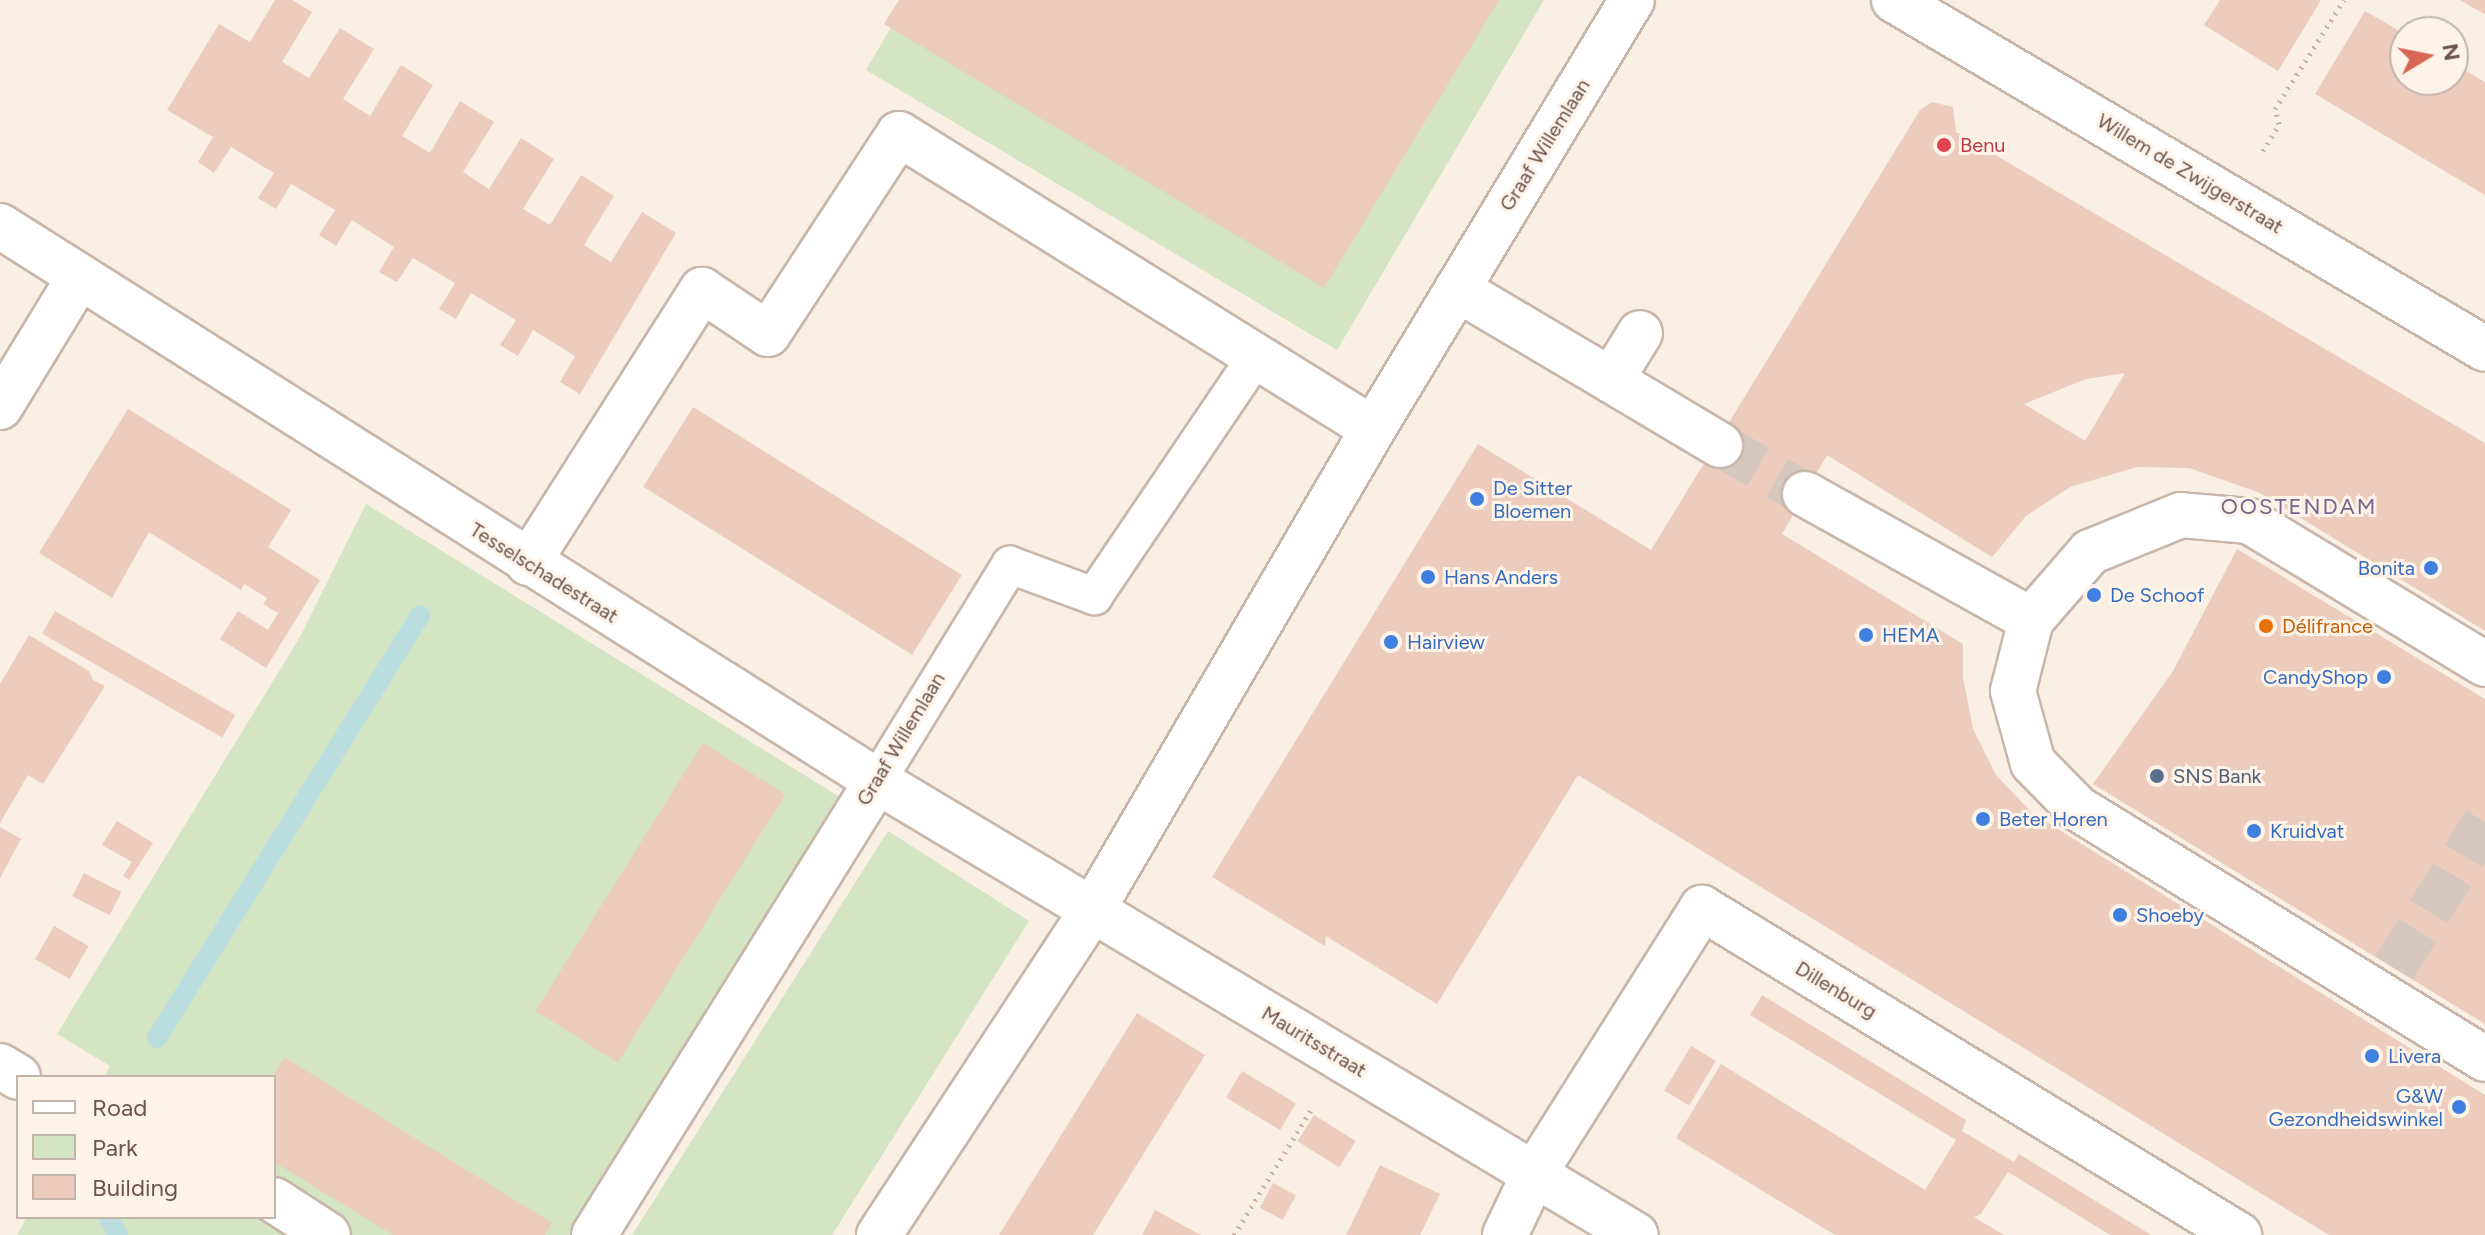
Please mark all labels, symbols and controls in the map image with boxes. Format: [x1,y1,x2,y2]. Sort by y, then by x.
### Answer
north arrow [2389,16,2469,96]
text: N [2436,41,2466,63]
street label: Graaf Willemlaan [1495,75,1595,215]
street label: Willem de Zwijgerstraat [2093,109,2287,239]
place label: Benu [1960,133,2005,157]
marker: Benu [1935,136,1953,154]
place label: De Sitter Bloemen [1493,476,1572,523]
marker: De Sitter Bloemen [1468,490,1486,508]
district label: OOSTENDAM [2221,494,2377,520]
street label: Tesselschadestraat [465,518,623,628]
place label: Bonita [2358,556,2415,580]
marker: Bonita [2422,559,2440,577]
place label: Hans Anders [1444,565,1558,589]
marker: Hans Anders [1419,568,1437,586]
place label: De Schoof [2110,583,2204,607]
marker: De Schoof [2085,586,2103,604]
place label: Délifrance [2282,614,2373,638]
marker: Délifrance [2257,617,2275,635]
place label: HEMA [1882,623,1939,647]
marker: HEMA [1857,626,1875,644]
place label: Hairview [1407,630,1485,654]
marker: Hairview [1382,633,1400,651]
place label: CandyShop [2263,665,2368,689]
street label: Graaf Willemlaan [852,668,950,810]
marker: CandyShop [2375,668,2393,686]
place label: SNS Bank [2173,764,2261,788]
marker: SNS Bank [2148,767,2166,785]
place label: Beter Horen [1999,807,2108,831]
marker: Beter Horen [1974,810,1992,828]
place label: Kruidvat [2270,819,2344,843]
marker: Kruidvat [2245,822,2263,840]
place label: Shoeby [2136,903,2204,927]
marker: Shoeby [2111,906,2129,924]
street label: Dillenburg [1791,956,1881,1024]
street label: Mauritsstraat [1257,1001,1371,1083]
place label: Livera [2388,1044,2441,1068]
marker: Livera [2363,1047,2381,1065]
legend [16,1075,276,1219]
place label: G&W Gezondheidswinkel [2269,1084,2443,1131]
text: Road [92,1093,147,1122]
marker: G&W Gezondheidswinkel [2450,1098,2468,1116]
text: Park [92,1133,138,1162]
text: Building [92,1173,178,1202]

